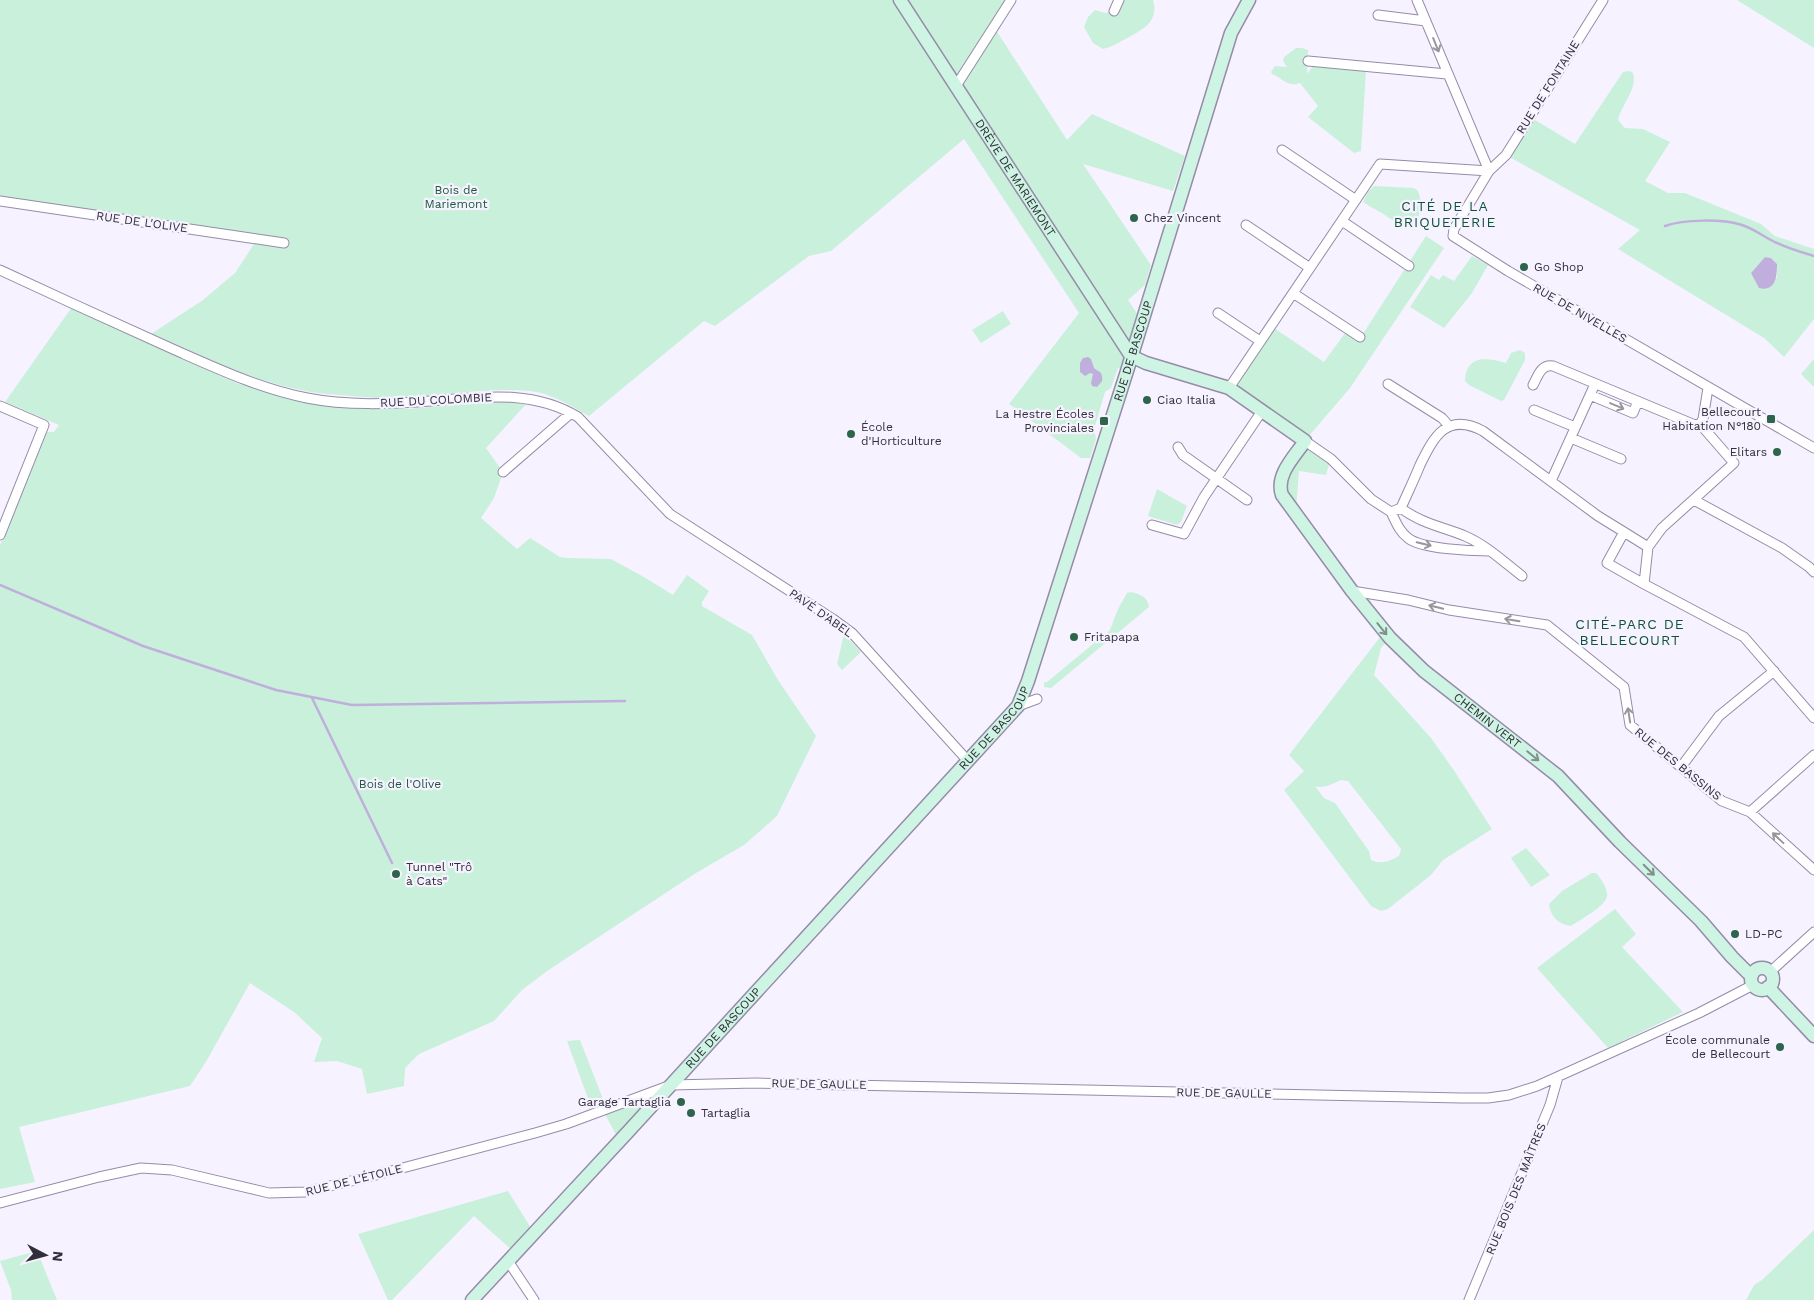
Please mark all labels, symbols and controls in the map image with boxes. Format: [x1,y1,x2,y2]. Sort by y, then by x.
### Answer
one-way arrow [1431,37,1441,52]
street label: RUE DE FONTAINE [1514,37,1583,136]
street label: DRÈVE DE MARIEMONT [972,117,1059,239]
park label: Bois de Mariemont [425,183,488,211]
district label: CITÉ DE LA BRIQUETERIE [1394,198,1496,230]
street label: RUE DE L'OLIVE [95,209,189,235]
place label: Chez Vincent [1144,211,1221,225]
marker: Chez Vincent [1128,212,1140,224]
place label: Go Shop [1534,260,1584,274]
marker: Go Shop [1518,261,1530,273]
street label: RUE DE NIVELLES [1531,280,1629,346]
street label: RUE DE BASCOUP [1111,299,1155,403]
street label: RUE DU COLOMBIE [380,390,493,410]
place label: Ciao Italia [1157,393,1216,407]
marker: Ciao Italia [1141,394,1153,406]
one-way arrow [1609,402,1624,412]
place label: Bellecourt Habitation N°180 [1662,405,1761,433]
place label: La Hestre Écoles Provinciales [995,407,1094,435]
marker: Bellecourt Habitation N°180 [1765,413,1777,425]
marker: La Hestre Écoles Provinciales [1098,415,1110,427]
place label: École d'Horticulture [861,420,942,448]
marker: École d'Horticulture [845,428,857,440]
place label: Elitars [1730,445,1767,459]
marker: Elitars [1771,446,1783,458]
one-way arrow [1415,540,1431,549]
street label: PAVÉ D'ABEL [787,586,855,640]
one-way arrow [1428,602,1444,611]
one-way arrow [1504,614,1520,624]
district label: CITÉ-PARC DE BELLECOURT [1575,616,1685,648]
one-way arrow [1377,622,1388,635]
place label: Fritapapa [1084,630,1140,644]
marker: Fritapapa [1068,631,1080,643]
street label: RUE DE BASCOUP [956,684,1032,773]
street label: CHEMIN VERT [1451,690,1524,751]
one-way arrow [1623,707,1633,723]
street label: RUE DES BASSINS [1632,725,1724,803]
one-way arrow [1526,751,1539,762]
park label: Bois de l'Olive [359,777,441,791]
one-way arrow [1771,832,1784,844]
place label: Tunnel "Trô à Cats" [406,860,472,888]
one-way arrow [1642,864,1655,876]
marker: Tunnel "Trô à Cats" [390,868,402,880]
place label: LD-PC [1745,927,1783,941]
marker: LD-PC [1729,928,1741,940]
street label: RUE DE BASCOUP [682,985,764,1072]
place label: École communale de Bellecourt [1665,1033,1770,1061]
marker: École communale de Bellecourt [1774,1041,1786,1053]
street label: RUE DE GAULLE [771,1076,867,1092]
street label: RUE DE GAULLE [1176,1085,1272,1101]
place label: Garage Tartaglia [578,1095,671,1109]
marker: Garage Tartaglia [675,1096,687,1108]
place label: Tartaglia [701,1106,750,1120]
marker: Tartaglia [685,1107,697,1119]
street label: RUE BOIS DES MAÎTRES [1483,1121,1549,1257]
street label: RUE DE L'ÉTOILE [304,1161,404,1199]
north arrow [20,1230,70,1280]
text: N [49,1250,66,1262]

